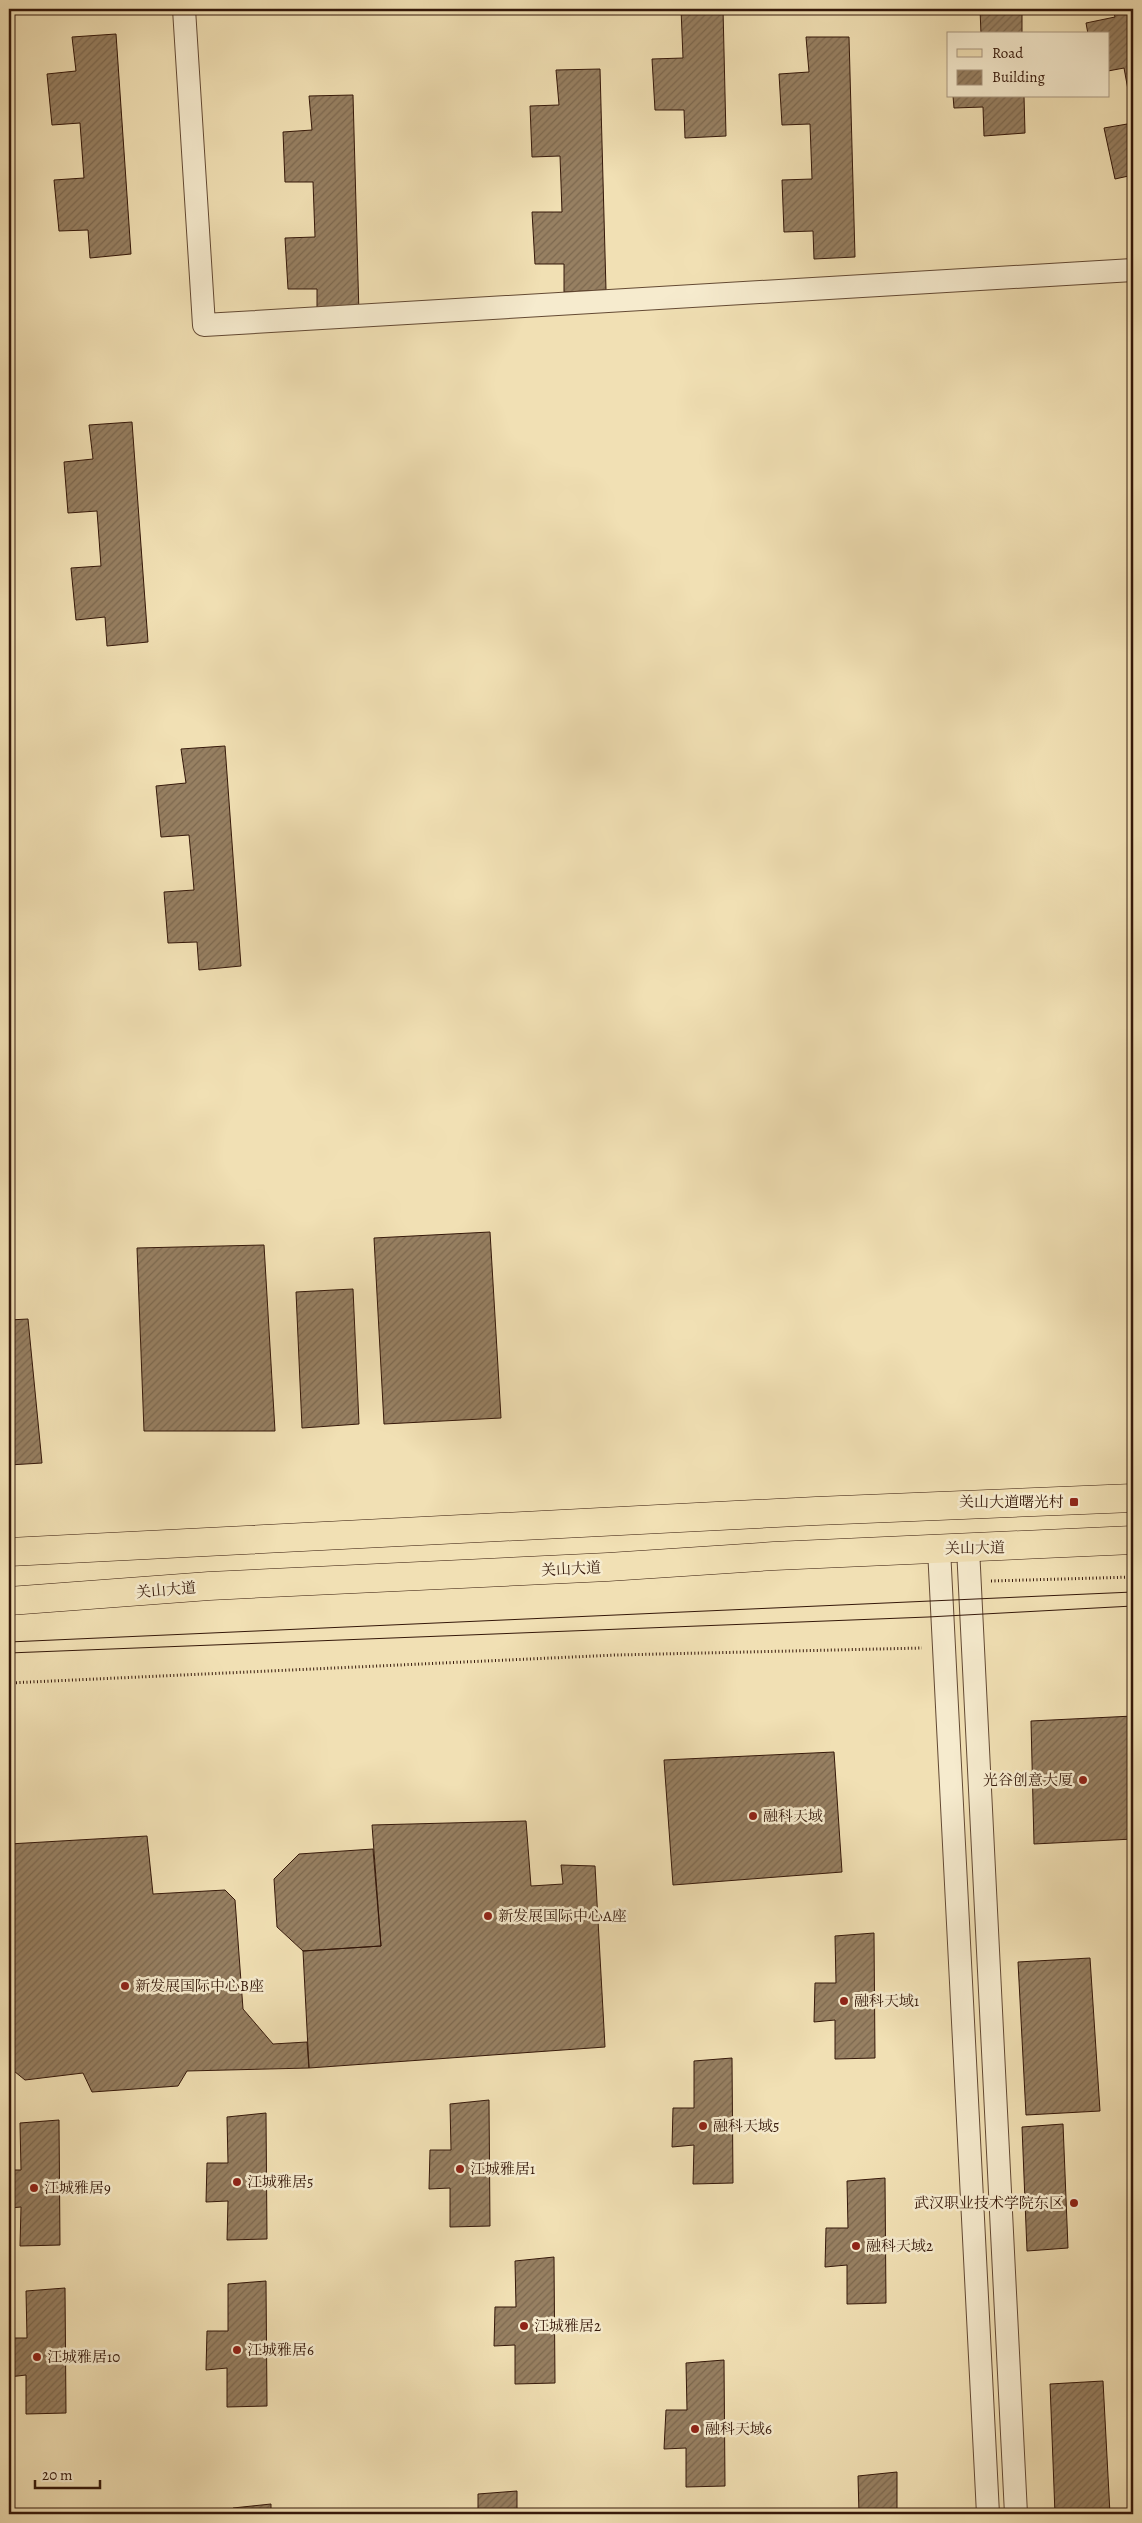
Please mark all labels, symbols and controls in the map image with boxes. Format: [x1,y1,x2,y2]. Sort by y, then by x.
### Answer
legend [947,32,1110,98]
text: Road [992,43,1024,63]
text: Building [992,67,1045,87]
place label: 关山大道曙光村 [959,1492,1064,1512]
marker: 关山大道曙光村 [1068,1496,1080,1508]
street label: 关山大道 [945,1537,1005,1559]
street label: 关山大道 [541,1557,601,1581]
street label: 关山大道 [135,1577,197,1603]
place label: 光谷创意大厦 [983,1770,1073,1790]
marker: 光谷创意大厦 [1077,1774,1089,1786]
place label: 融科天域 [763,1806,823,1826]
marker: 融科天域 [747,1810,759,1822]
place label: 新发展国际中心A座 [498,1906,627,1926]
marker: 新发展国际中心A座 [482,1910,494,1922]
place label: 新发展国际中心B座 [135,1976,264,1996]
marker: 新发展国际中心B座 [119,1980,131,1992]
place label: 融科天域1 [854,1991,919,2011]
marker: 融科天域1 [838,1995,850,2007]
place label: 融科天域5 [713,2116,779,2136]
marker: 融科天域5 [697,2120,709,2132]
place label: 江城雅居1 [470,2159,535,2179]
marker: 江城雅居1 [454,2163,466,2175]
place label: 江城雅居5 [247,2172,313,2192]
marker: 江城雅居5 [231,2176,243,2188]
place label: 江城雅居9 [44,2178,111,2198]
marker: 江城雅居9 [28,2182,40,2194]
place label: 武汉职业技术学院东区 [914,2193,1064,2213]
marker: 武汉职业技术学院东区 [1068,2197,1080,2209]
place label: 融科天域2 [866,2236,933,2256]
marker: 融科天域2 [850,2240,862,2252]
place label: 江城雅居2 [534,2316,601,2336]
marker: 江城雅居2 [518,2320,530,2332]
place label: 江城雅居6 [247,2340,314,2360]
marker: 江城雅居6 [231,2344,243,2356]
place label: 江城雅居10 [47,2347,120,2367]
marker: 江城雅居10 [31,2351,43,2363]
place label: 融科天域6 [705,2419,772,2439]
marker: 融科天域6 [689,2423,701,2435]
scale bar [35,2458,100,2490]
text: 20 m [42,2465,73,2485]

